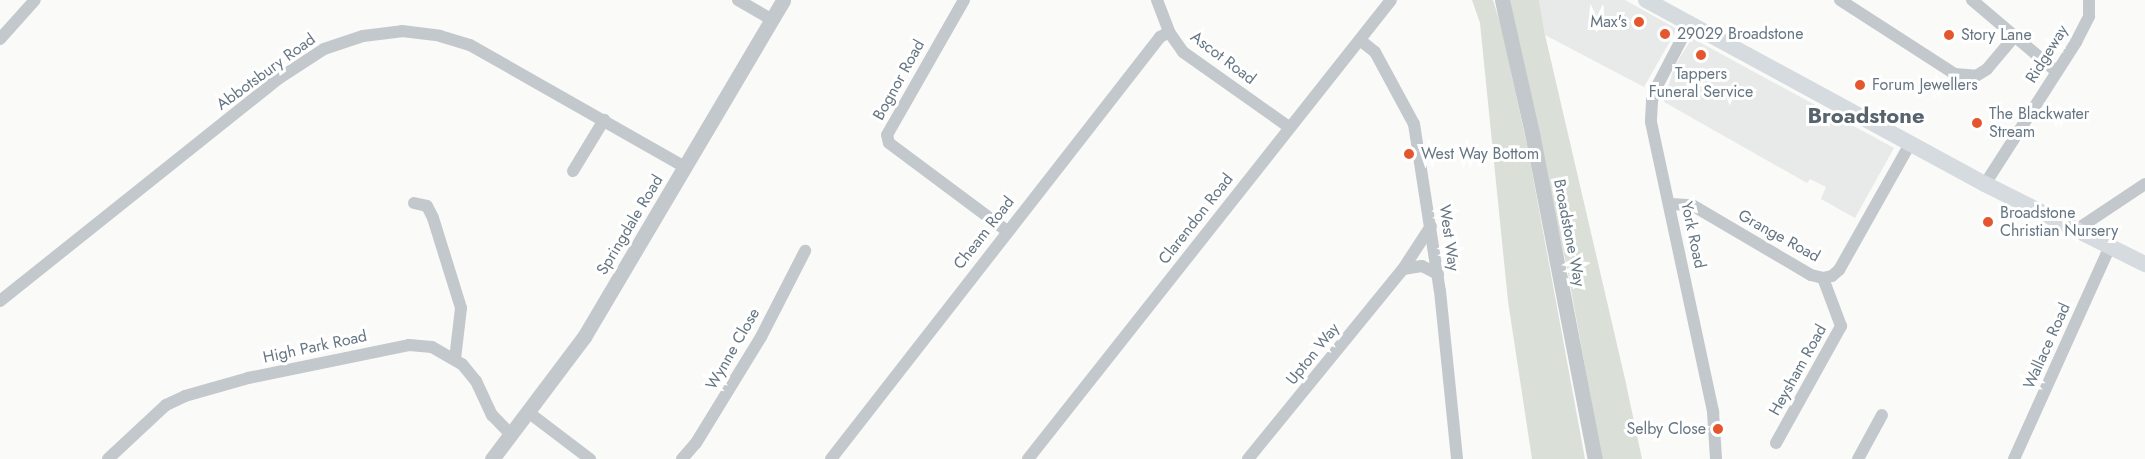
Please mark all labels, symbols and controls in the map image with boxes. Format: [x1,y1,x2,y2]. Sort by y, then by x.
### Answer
place label: Max's [1590,12,1627,32]
marker: Max's [1632,15,1646,29]
street label: Ridgeway [2022,21,2072,87]
place label: 29029 Broadstone [1677,24,1803,44]
place label: Story Lane [1961,25,2032,45]
street label: Ascot Road [1187,27,1259,89]
marker: 29029 Broadstone [1658,27,1672,41]
marker: Story Lane [1942,28,1956,42]
street label: Abbotsbury Road [213,30,319,114]
street label: Bognor Road [869,37,929,123]
marker: Tappers Funeral Service [1694,48,1708,62]
place label: Tappers Funeral Service [1649,64,1753,102]
place label: Forum Jewellers [1872,75,1978,95]
marker: Forum Jewellers [1853,78,1867,92]
district label: Broadstone [1808,103,1924,129]
place label: The Blackwater Stream [1989,104,2089,142]
marker: The Blackwater Stream [1970,116,1984,130]
place label: West Way Bottom [1421,144,1539,164]
marker: West Way Bottom [1402,147,1416,161]
street label: Clarendon Road [1155,170,1237,268]
street label: Springdale Road [593,172,667,278]
street label: Broadstone Way [1549,178,1589,288]
street label: Cheam Road [950,193,1018,273]
street label: York Road [1677,200,1709,270]
place label: Broadstone Christian Nursery [2000,203,2118,241]
street label: West Way [1435,204,1463,272]
street label: Grange Road [1735,206,1823,266]
marker: Broadstone Christian Nursery [1981,215,1995,229]
street label: Wallace Road [2019,300,2075,392]
street label: Wynne Close [702,305,764,393]
street label: Upton Way [1282,319,1344,389]
street label: Heysham Road [1765,321,1831,419]
street label: High Park Road [261,327,369,367]
place label: Selby Close [1627,419,1706,439]
marker: Selby Close [1711,422,1725,436]

